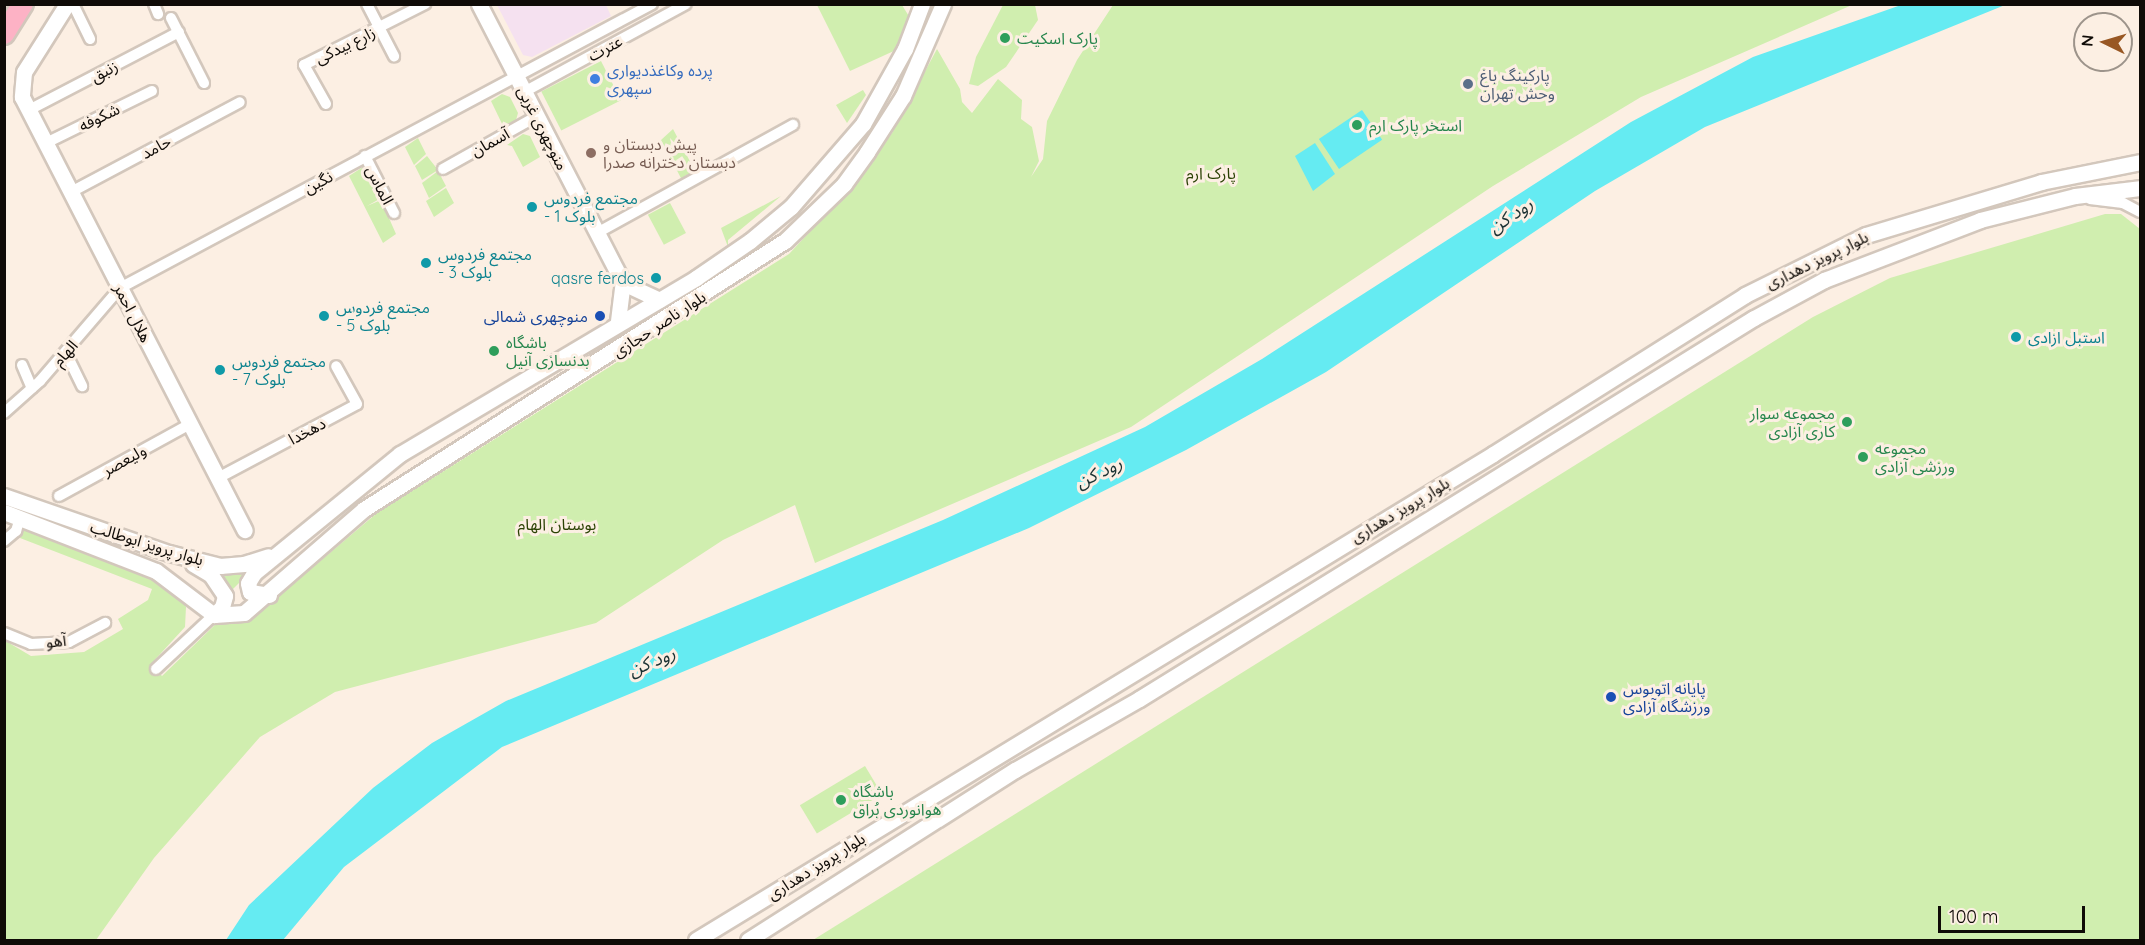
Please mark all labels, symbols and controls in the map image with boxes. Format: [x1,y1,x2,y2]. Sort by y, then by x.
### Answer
north arrow [2073,12,2133,72]
street label: زارع بیدکی [312,22,378,68]
place label: پارک اسکیت [1017,28,1098,48]
street label: عترت [584,31,626,65]
marker: پارک اسکیت [998,31,1012,45]
text: N [2077,34,2098,47]
street label: زنبق [87,56,121,86]
place label: پرده وکاغذدیواری سپهری [607,60,713,98]
place label: پارکینگ باغ وحش تهران [1480,65,1555,103]
marker: پرده وکاغذدیواری سپهری [588,72,602,86]
marker: پارکینگ باغ وحش تهران [1461,77,1475,91]
street label: منوچهری غربی [514,83,572,173]
street label: شکوفه [75,99,123,135]
place label: استخر پارک ارم [1369,115,1462,135]
marker: استخر پارک ارم [1350,118,1364,132]
street label: آسمان [467,124,513,160]
street label: حامد [138,131,174,163]
place label: پیش دبستان و دبستان دخترانه صدرا [603,134,736,172]
marker: پیش دبستان و دبستان دخترانه صدرا [584,146,598,160]
street label: الماس [362,162,398,208]
park label: پارک ارم [1186,163,1236,183]
street label: نگین [300,166,336,198]
place label: مجتمع فردوس - بلوک 1 [544,188,638,226]
water label: رود کن [1485,193,1537,239]
marker: مجتمع فردوس - بلوک 1 [525,200,539,214]
street label: بلوار پرویز دهداری [1763,227,1871,293]
place label: مجتمع فردوس - بلوک 3 [438,244,532,282]
marker: مجتمع فردوس - بلوک 3 [419,256,433,270]
place label: qasre ferdos [551,268,644,288]
marker: qasre ferdos [649,271,663,285]
street label: هلال احمر [110,281,156,345]
street label: بلوار ناصر حجازی [609,287,709,361]
place label: مجتمع فردوس - بلوک 5 [336,297,430,335]
place label: منوچهری شمالی [484,306,588,326]
marker: مجتمع فردوس - بلوک 5 [317,309,331,323]
marker: منوچهری شمالی [593,309,607,323]
place label: استبل ازادی [2028,327,2105,347]
marker: استبل ازادی [2009,330,2023,344]
place label: باشگاه بدنسازی آنیل [506,332,589,370]
street label: الهام [48,336,82,370]
marker: باشگاه بدنسازی آنیل [487,344,501,358]
place label: مجتمع فردوس - بلوک 7 [232,351,326,389]
marker: مجتمع فردوس - بلوک 7 [213,363,227,377]
place label: مجموعه سوار کاری آزادی [1750,403,1835,441]
street label: دهخدا [285,413,329,449]
marker: مجموعه سوار کاری آزادی [1840,415,1854,429]
place label: مجموعه ورزشی آزادی [1875,438,1955,476]
street label: ولیعصر [99,440,149,480]
marker: مجموعه ورزشی آزادی [1856,450,1870,464]
water label: رود کن [1072,453,1126,493]
street label: بلوار پرویز دهداری [1347,473,1453,547]
park label: بوستان الهام [518,514,596,534]
street label: بلوار پرویز ابوطالب [88,517,206,569]
street label: آهو [45,630,67,652]
water label: رود کن [625,643,679,681]
place label: پایانه اتوبوس ورزشگاه آزادی [1623,678,1710,716]
marker: پایانه اتوبوس ورزشگاه آزادی [1604,690,1618,704]
place label: باشگاه هوانوردی بُراق [853,781,941,819]
marker: باشگاه هوانوردی بُراق [834,793,848,807]
street label: بلوار پرویز دهداری [764,828,868,904]
scale bar [1941,894,2088,932]
text: 100 m [1949,905,1998,928]

